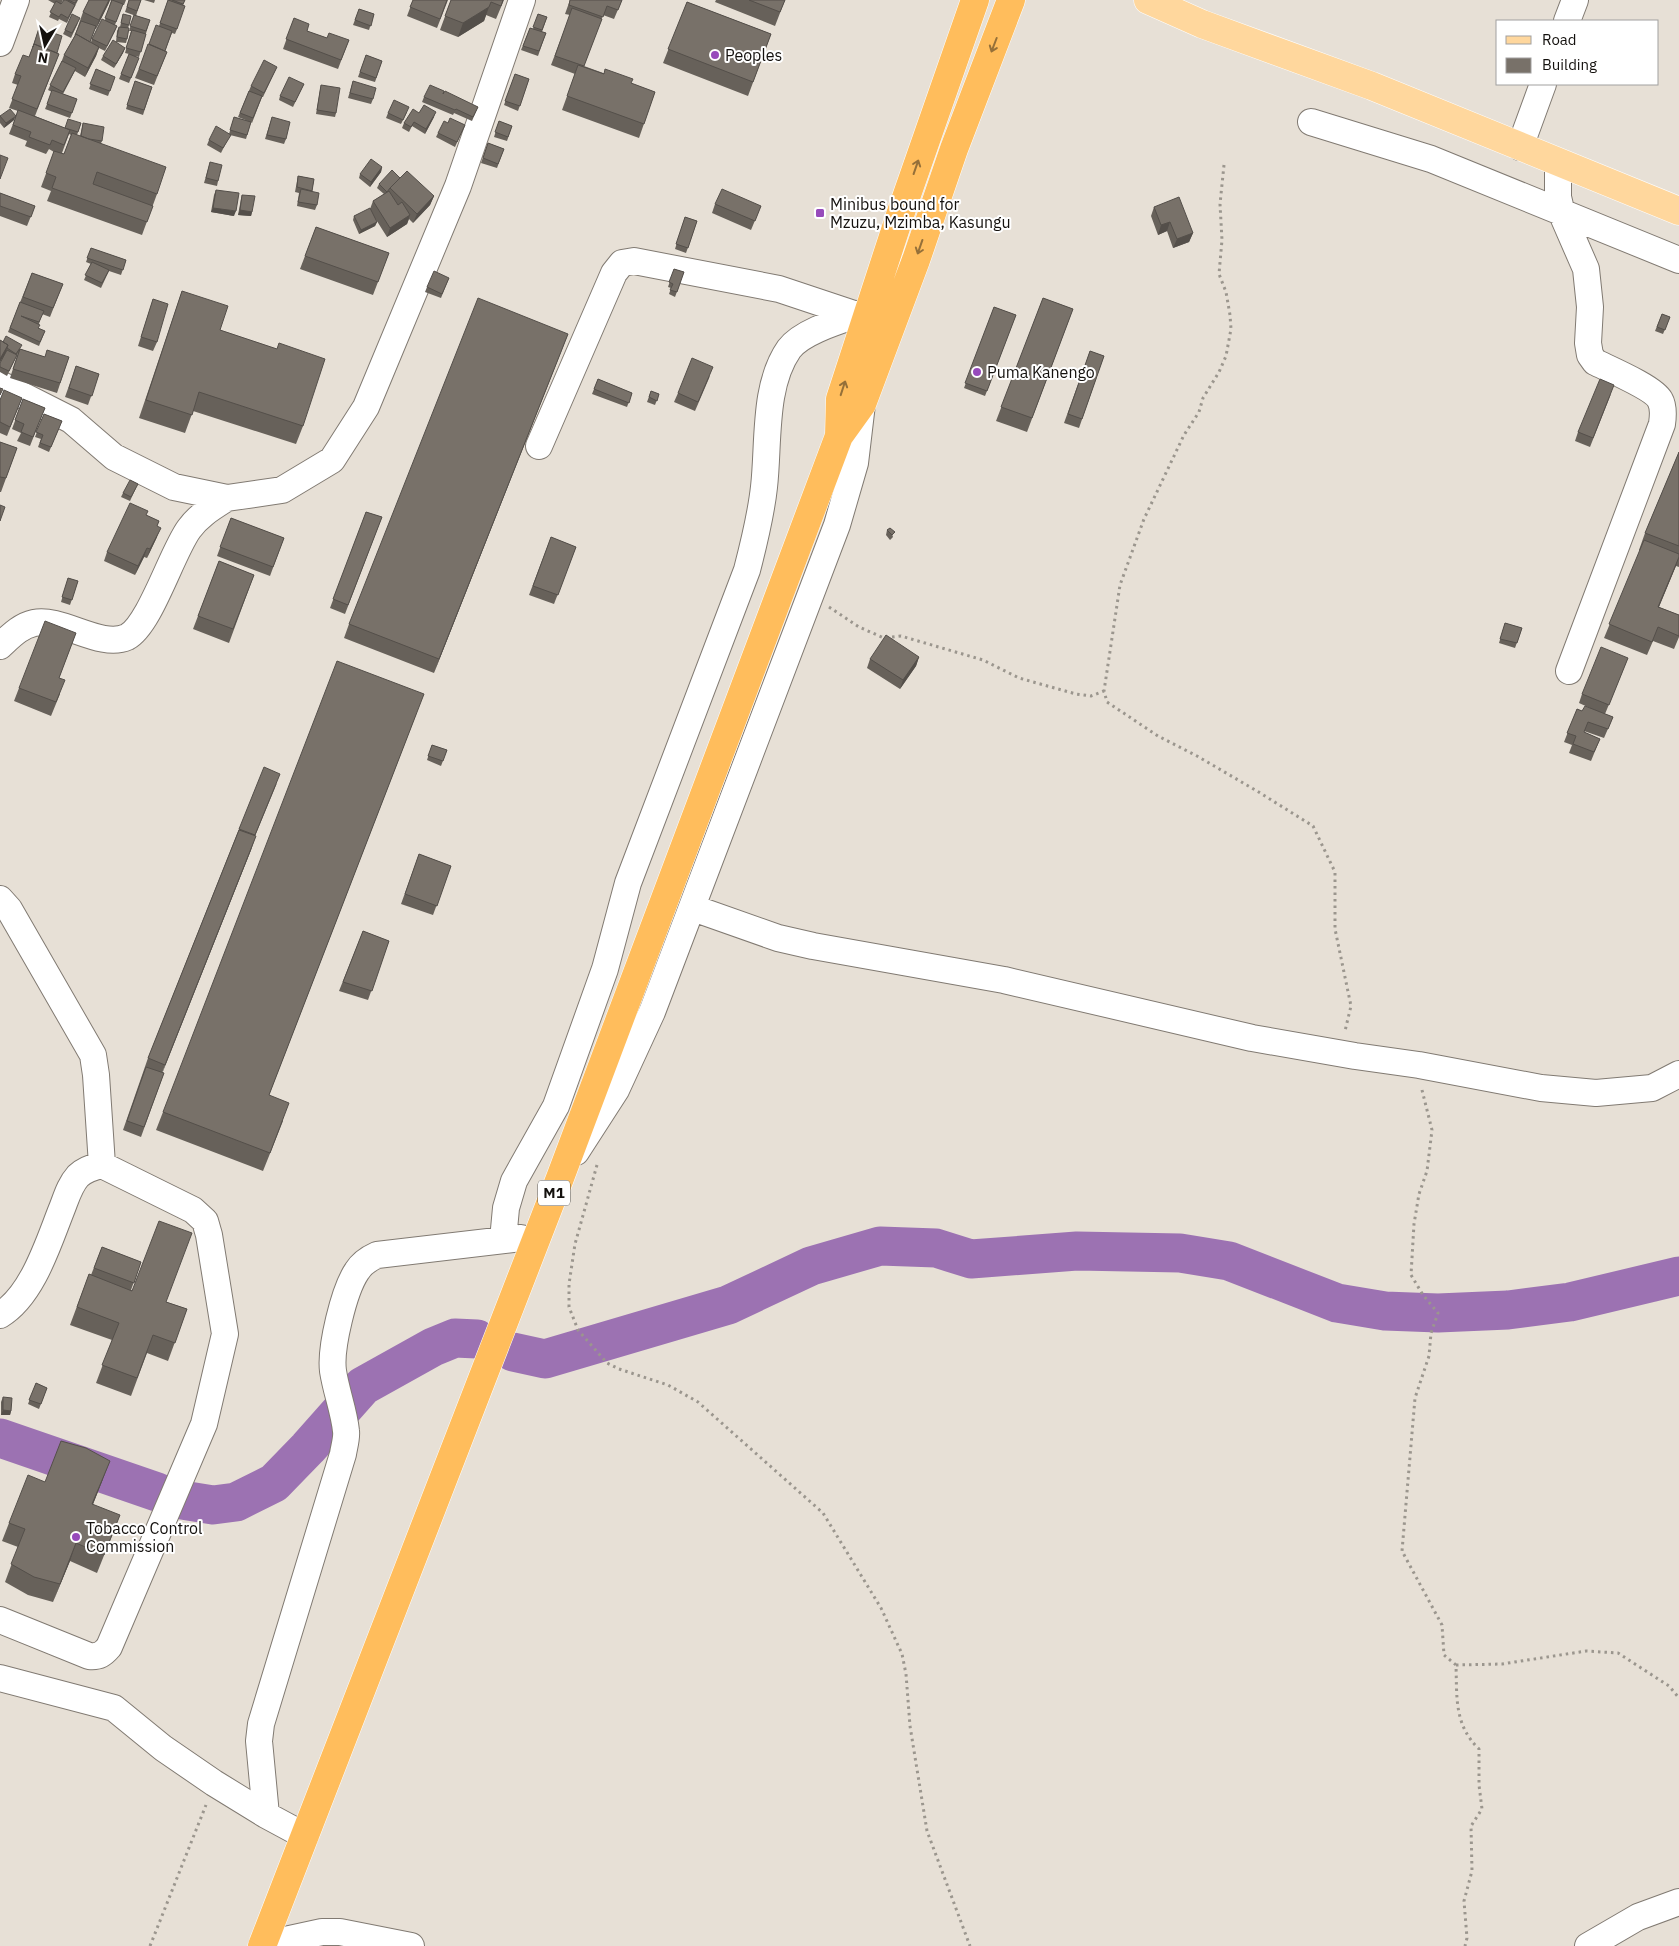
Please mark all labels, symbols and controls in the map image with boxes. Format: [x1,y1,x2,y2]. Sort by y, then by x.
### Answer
north arrow [20,20,70,70]
legend [1496,20,1659,85]
text: Road [1542,30,1577,49]
one-way arrow [988,38,997,53]
place label: Peoples [725,45,782,65]
text: N [37,48,49,68]
marker: Peoples [709,49,721,61]
text: Building [1542,55,1597,74]
one-way arrow [912,160,921,176]
place label: Minibus bound for Mzuzu, Mzimba, Kasungu [830,194,1011,232]
marker: Minibus bound for Mzuzu, Mzimba, Kasungu [814,207,826,219]
one-way arrow [915,239,924,255]
place label: Puma Kanengo [987,362,1095,382]
marker: Puma Kanengo [971,366,983,378]
one-way arrow [839,381,849,397]
road number: M1 [538,1180,570,1206]
place label: Tobacco Control Commission [86,1518,202,1556]
marker: Tobacco Control Commission [70,1531,82,1543]

